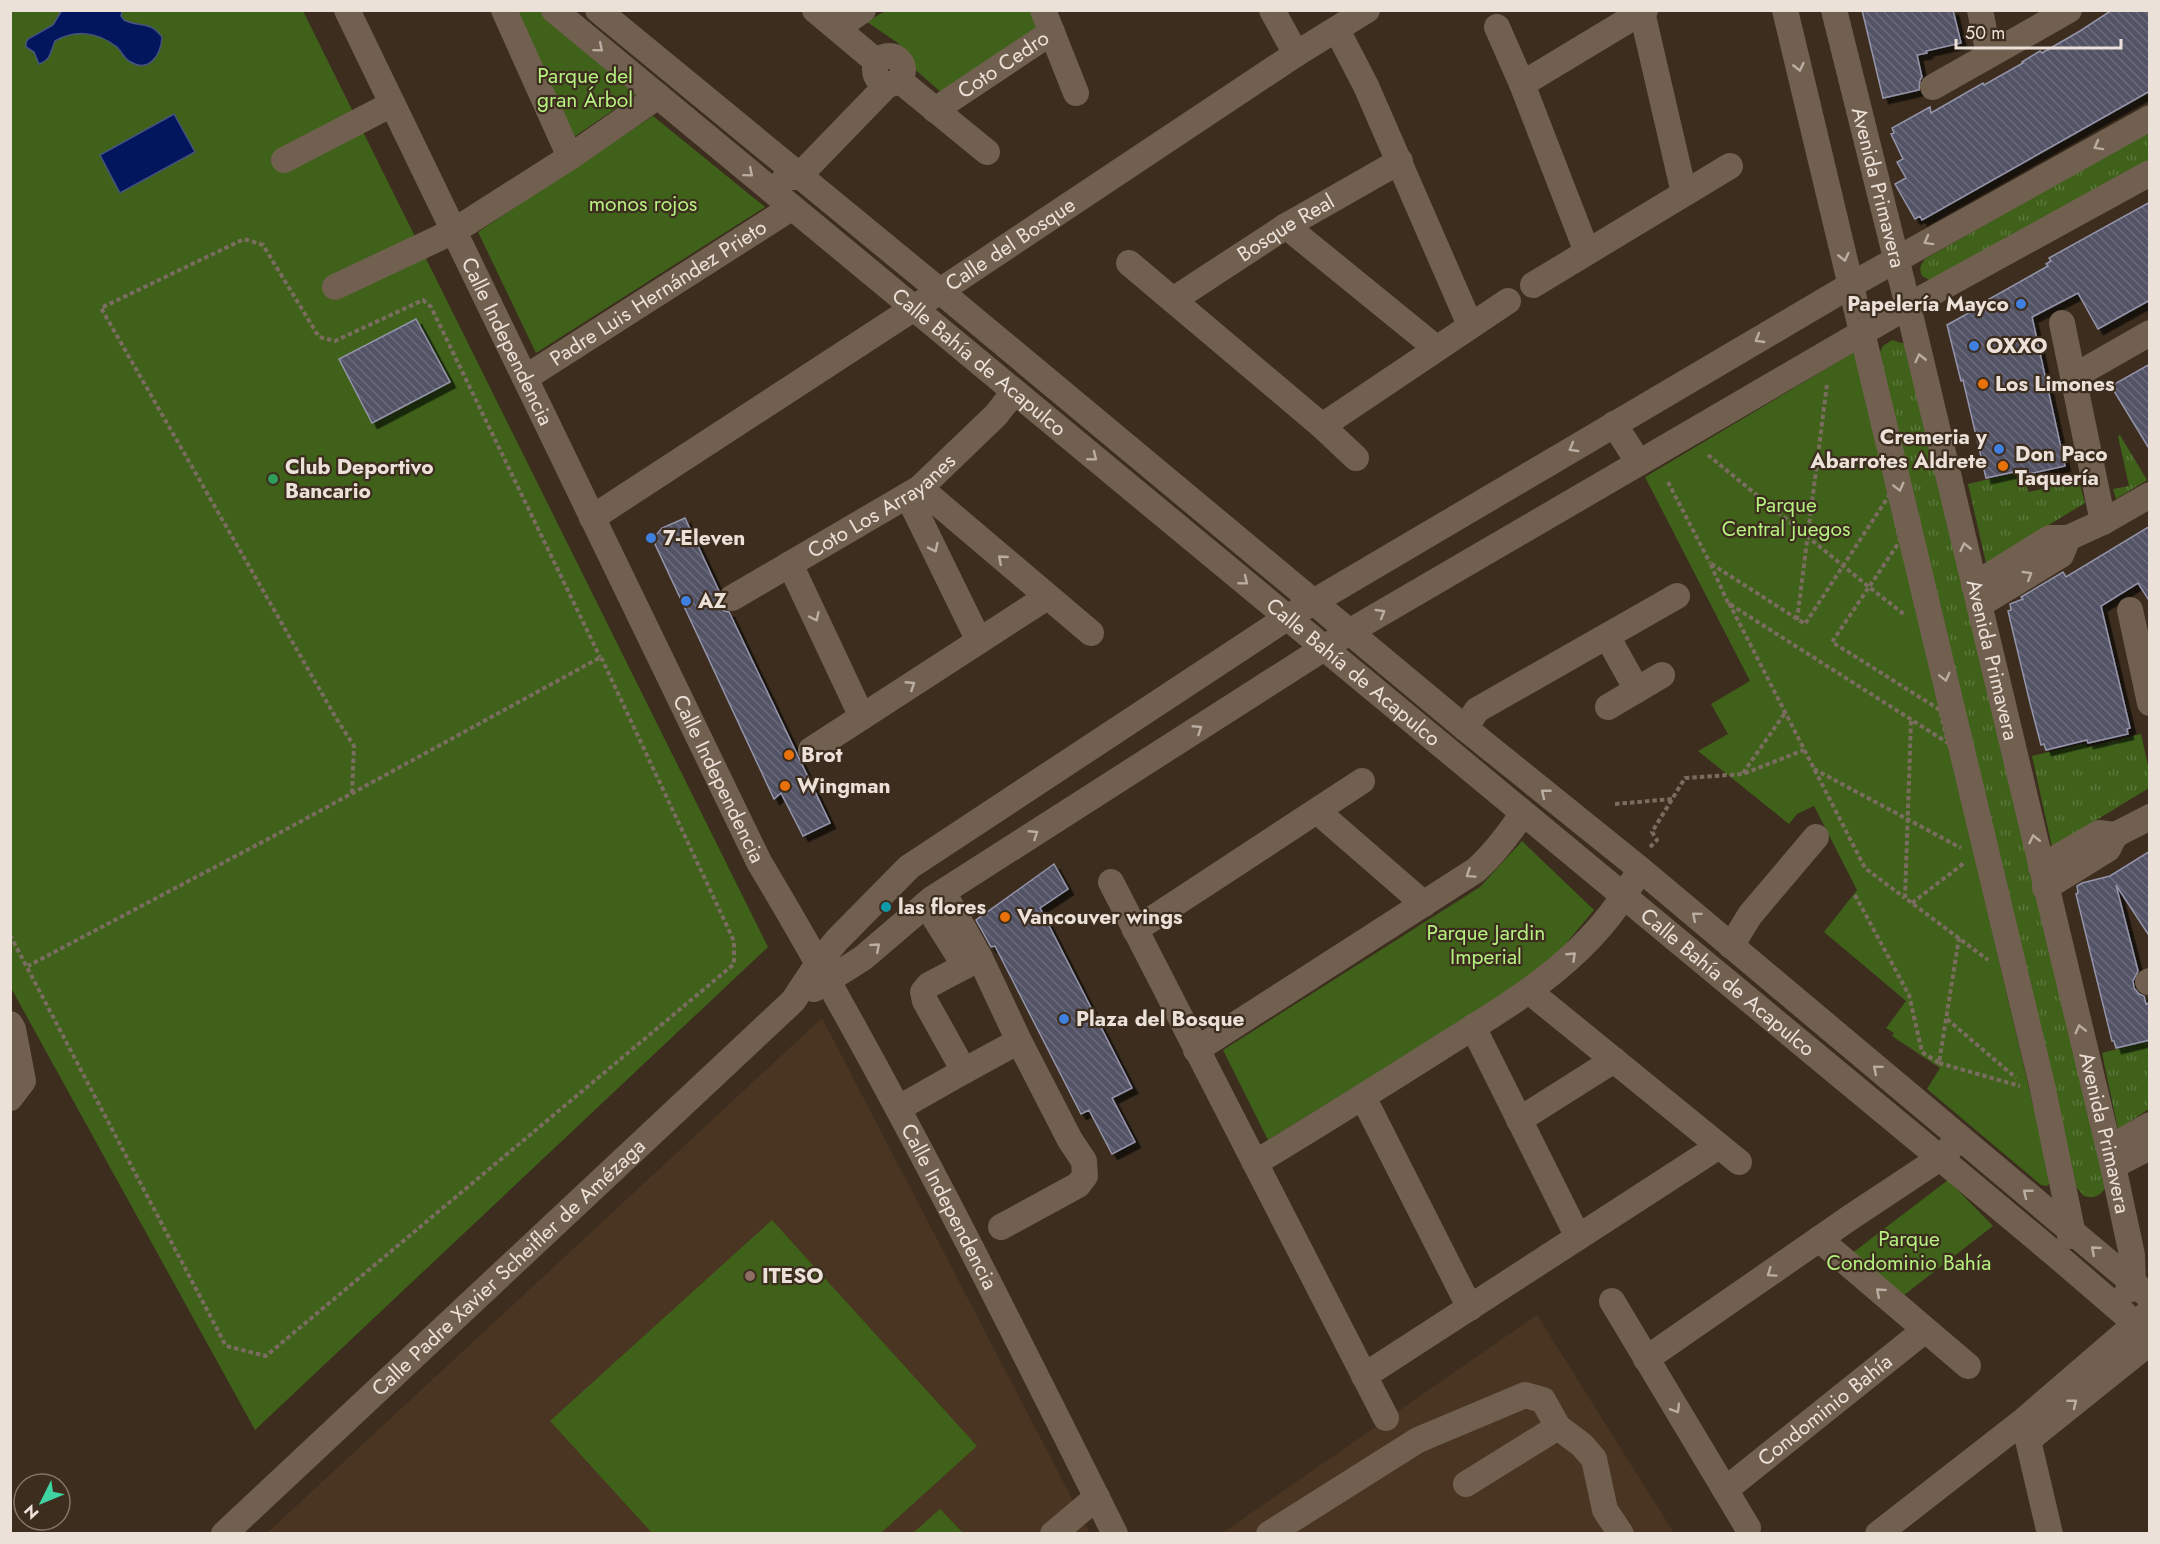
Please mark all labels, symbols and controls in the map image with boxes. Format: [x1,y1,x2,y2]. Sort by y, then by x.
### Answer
scale bar [1956,12,2121,50]
text: 50 m [1965,20,2005,46]
street label: Coto Cedro [952,23,1055,106]
one-way arrow [592,41,603,52]
park label: Parque del gran Árbol [537,61,633,115]
one-way arrow [1791,62,1804,72]
street label: Avenida Primavera [1844,104,1913,271]
one-way arrow [2094,139,2105,150]
one-way arrow [742,165,753,176]
street label: Bosque Real [1231,186,1340,269]
park label: monos rojos [589,189,697,219]
street label: Calle del Bosque [939,190,1082,298]
street label: Padre Luis Hernández Prieto [544,212,772,373]
one-way arrow [1924,234,1934,245]
street label: Calle Independencia [454,252,561,430]
one-way arrow [1837,252,1850,262]
street label: Calle Bahía de Acapulco [885,281,1073,443]
place label: Papelería Mayco [1847,289,2009,319]
marker: Papelería Mayco [2014,297,2028,311]
place label: OXXO [1986,331,2048,361]
one-way arrow [1755,332,1765,343]
marker: OXXO [1967,339,1981,353]
one-way arrow [1914,353,1927,363]
place label: Los Limones [1995,369,2115,399]
marker: Los Limones [1976,377,1990,391]
place label: Cremeria y Abarrotes Aldrete [1809,422,1988,476]
place label: Don Paco Taquería [2015,439,2108,493]
one-way arrow [1569,441,1579,453]
marker: Cremeria y Abarrotes Aldrete [1992,442,2006,456]
street label: Coto Los Arrayanes [802,446,962,566]
one-way arrow [1087,450,1098,461]
place label: Club Deportivo Bancario [285,452,434,506]
marker: Don Paco Taquería [1996,459,2010,473]
marker: Club Deportivo Bancario [266,472,280,486]
one-way arrow [1892,482,1905,492]
park label: Parque Central juegos [1722,490,1850,544]
place label: 7-Eleven [663,523,745,553]
marker: 7-Eleven [644,531,658,545]
one-way arrow [926,542,938,553]
one-way arrow [1959,542,1972,552]
one-way arrow [999,555,1009,566]
one-way arrow [2022,571,2032,583]
one-way arrow [1237,574,1248,585]
street label: Avenida Primavera [1959,576,2026,744]
place label: AZ [697,586,726,616]
street label: Calle Bahía de Acapulco [1260,591,1447,753]
marker: AZ [679,594,693,608]
one-way arrow [1375,609,1385,621]
one-way arrow [808,611,820,622]
one-way arrow [1938,672,1951,682]
one-way arrow [904,682,915,693]
street label: Calle Independencia [665,690,772,868]
one-way arrow [1192,724,1202,736]
place label: Brot [801,740,843,770]
marker: Brot [782,748,796,762]
place label: Wingman [797,771,891,801]
marker: Wingman [778,779,792,793]
one-way arrow [1541,789,1552,800]
one-way arrow [1028,829,1038,841]
one-way arrow [2028,834,2041,844]
one-way arrow [1465,867,1476,878]
place label: las flores [898,892,986,922]
marker: las flores [879,900,893,914]
street label: Calle Bahía de Acapulco [1634,901,1821,1063]
place label: Vancouver wings [1016,902,1183,932]
marker: Vancouver wings [998,910,1012,924]
one-way arrow [1692,912,1703,923]
park label: Parque Jardin Imperial [1427,918,1545,972]
one-way arrow [869,943,880,954]
one-way arrow [1565,953,1576,964]
place label: Plaza del Bosque [1076,1004,1245,1034]
marker: Plaza del Bosque [1057,1012,1071,1026]
one-way arrow [2074,1024,2087,1034]
street label: Avenida Primavera [2071,1049,2138,1216]
one-way arrow [1873,1065,1884,1076]
street label: Calle Independencia [894,1118,1005,1295]
street label: Calle Padre Xavier Scheifler de Amézaga [365,1132,652,1403]
one-way arrow [2023,1189,2034,1200]
park label: Parque Condominio Bahía [1827,1224,1991,1278]
one-way arrow [2091,1246,2102,1257]
place label: ITESO [762,1261,824,1291]
one-way arrow [1767,1265,1778,1276]
marker: ITESO [743,1269,757,1283]
one-way arrow [1876,1288,1887,1299]
street label: Condominio Bahía [1751,1347,1899,1473]
one-way arrow [2066,1400,2077,1411]
one-way arrow [1669,1403,1680,1413]
north arrow [12,1472,72,1532]
text: N [19,1499,44,1524]

